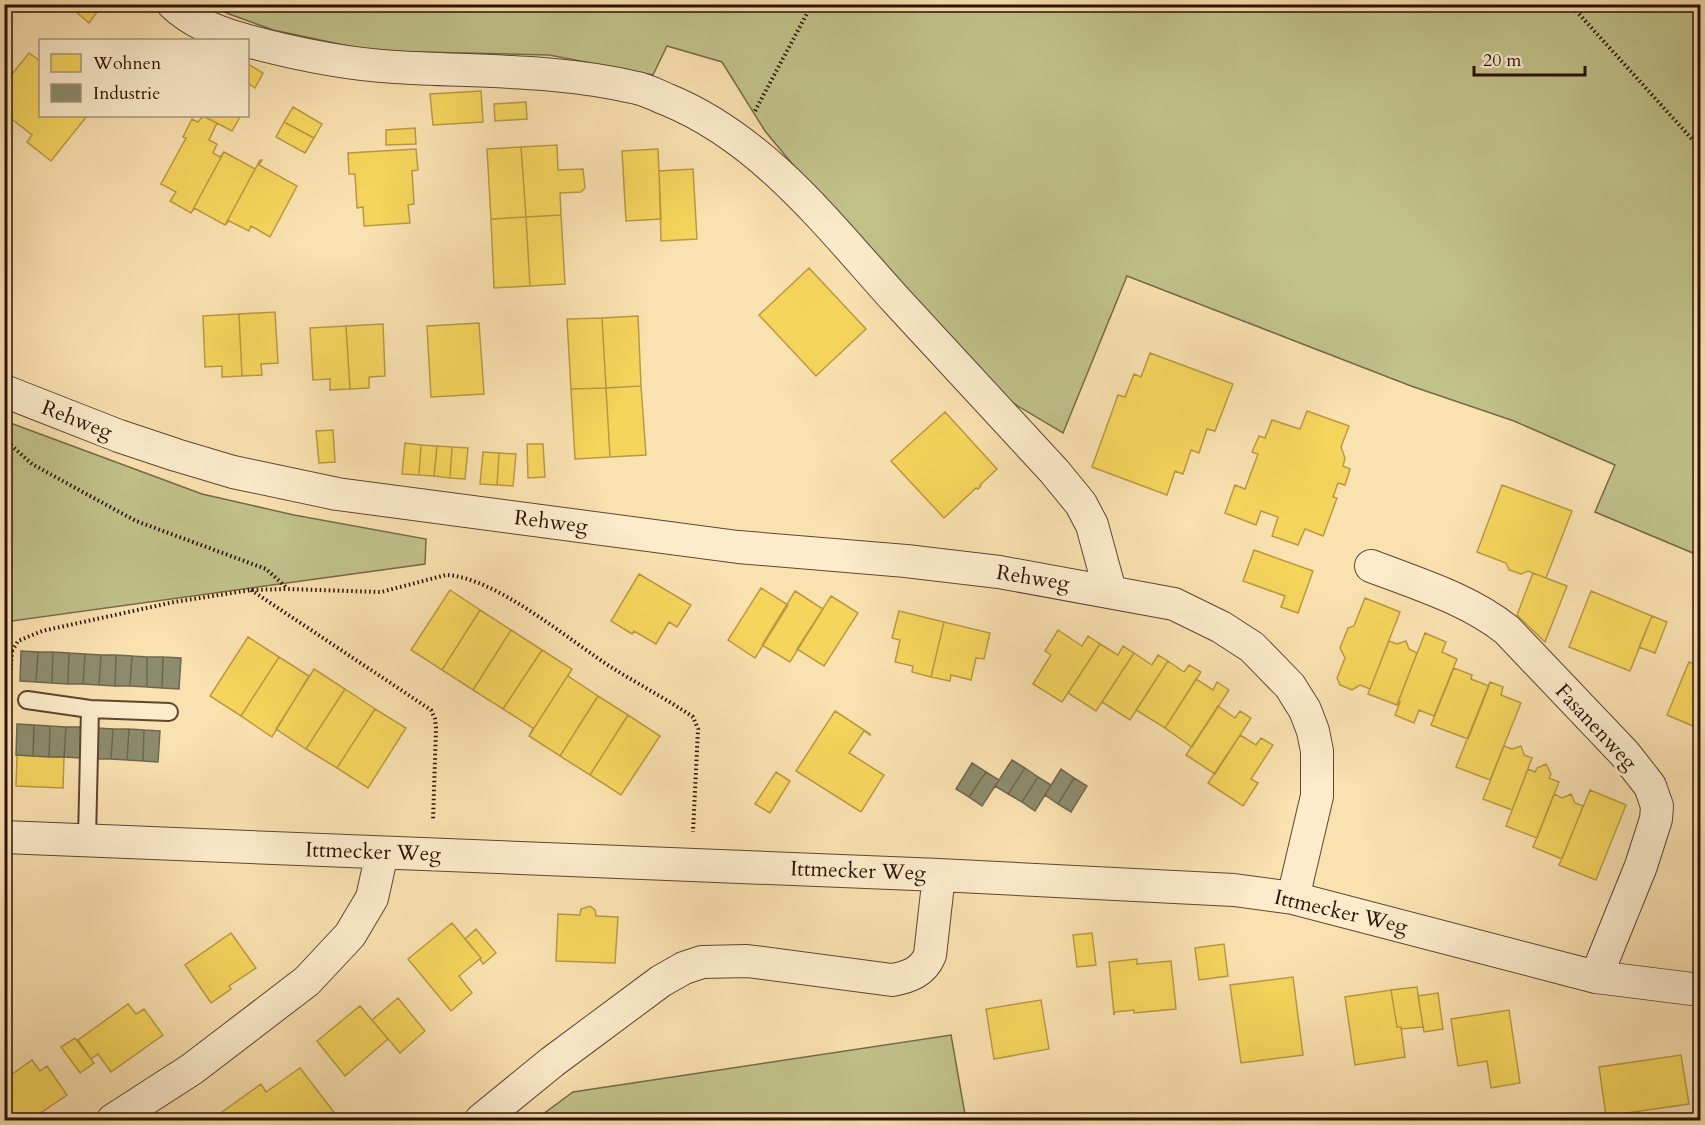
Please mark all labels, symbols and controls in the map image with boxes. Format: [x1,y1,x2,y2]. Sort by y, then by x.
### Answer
legend [39,39,249,117]
scale bar [1474,39,1585,77]
text: 20 m [1483,48,1522,73]
text: Wohnen [92,51,162,76]
text: Industrie [93,81,160,106]
street label: Rehweg [37,393,117,447]
street label: Rehweg [513,503,590,541]
street label: Rehweg [994,558,1072,598]
street label: Fasanenweg [1548,677,1644,777]
street label: Ittmecker Weg [305,835,442,869]
street label: Ittmecker Weg [790,854,927,888]
street label: Ittmecker Weg [1272,883,1411,941]

